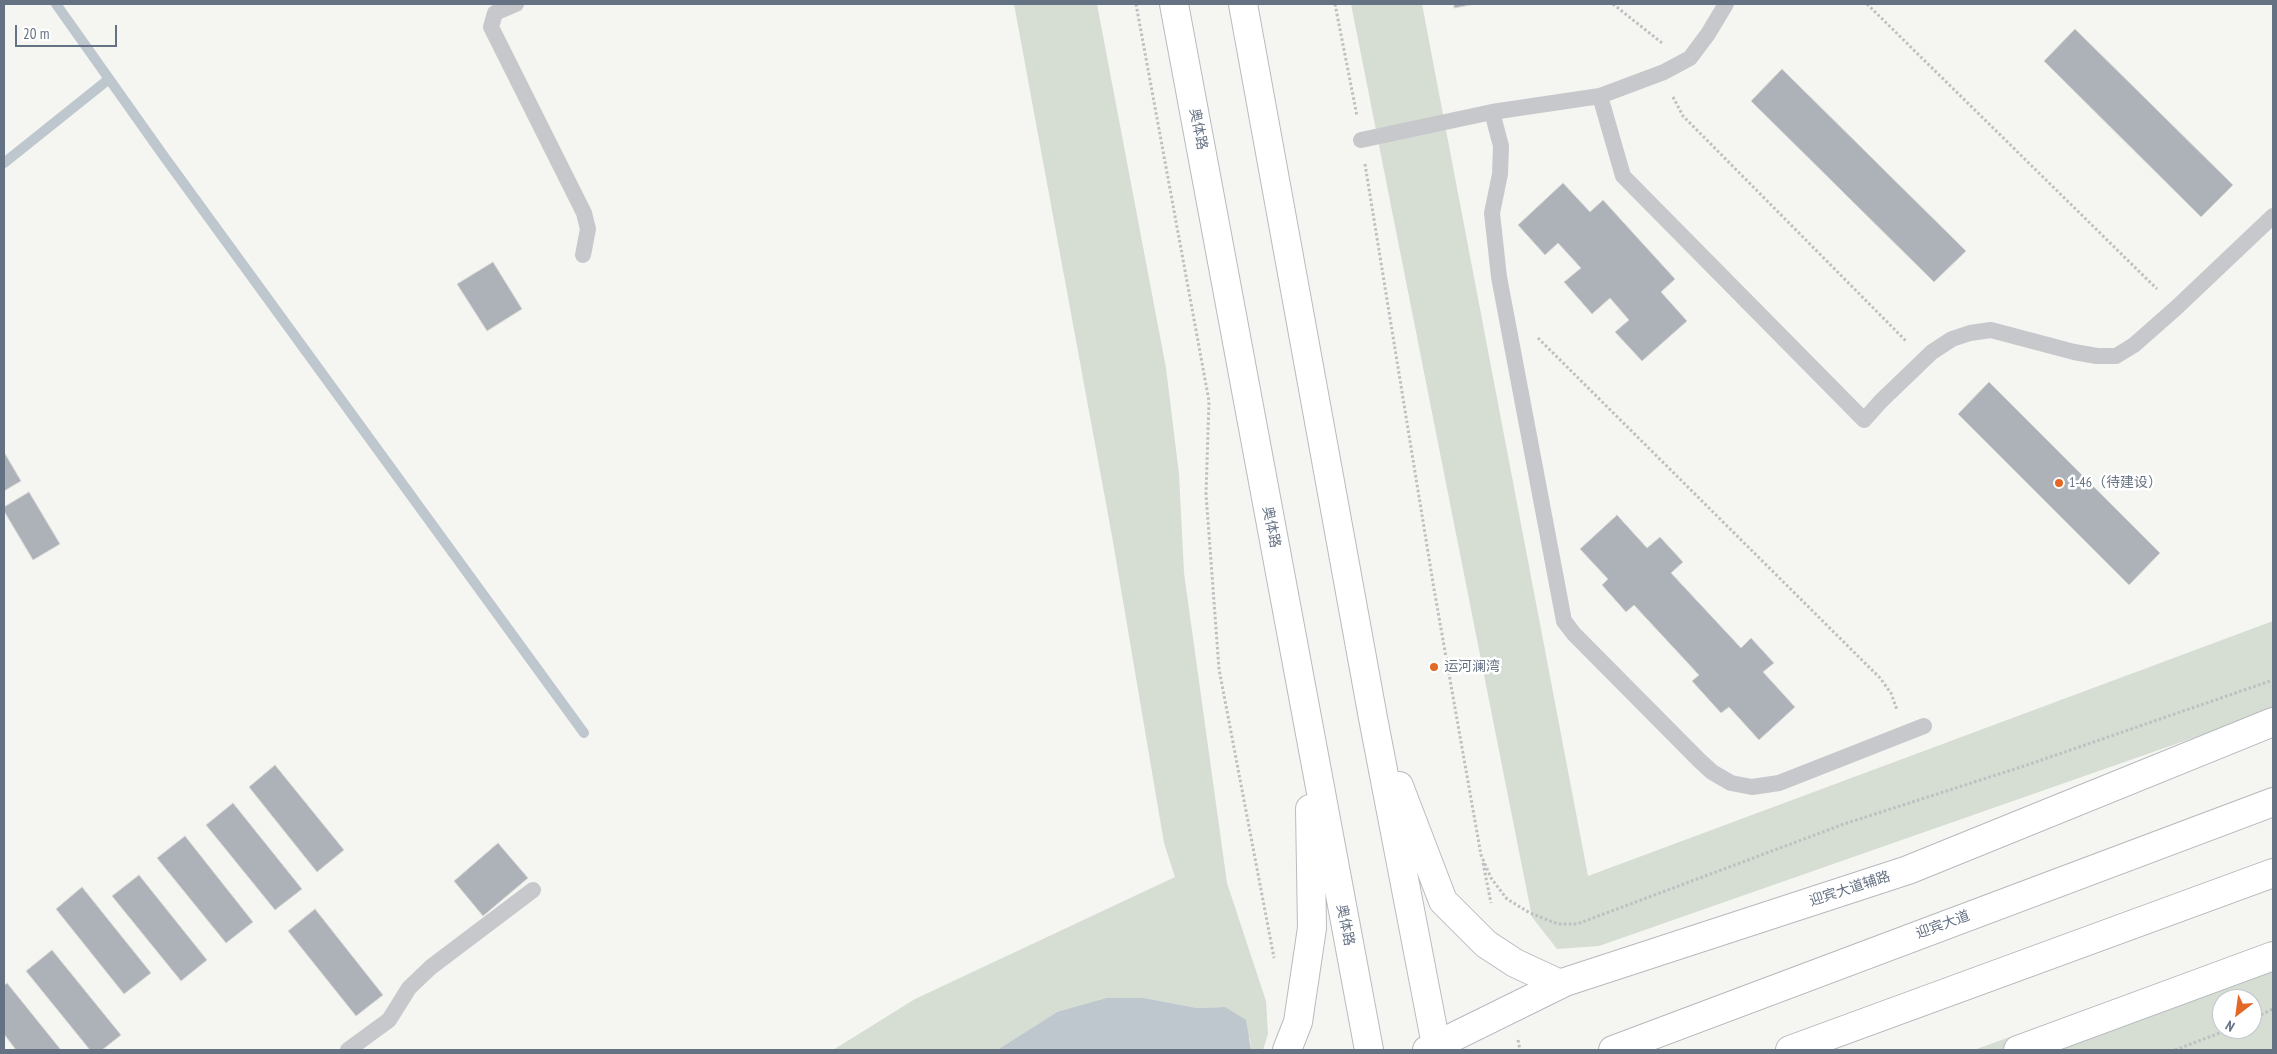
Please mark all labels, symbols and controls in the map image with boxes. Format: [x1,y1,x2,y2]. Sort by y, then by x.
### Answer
scale bar [18,15,120,47]
text: 20 m [23,24,49,43]
street label: 奥体路 [1186,107,1210,151]
place label: 1-46（待建设） [2069,475,2162,491]
marker: 1-46（待建设） [2053,477,2065,489]
street label: 奥体路 [1259,505,1283,549]
place label: 运河澜湾 [1444,659,1500,675]
marker: 运河澜湾 [1428,661,1440,673]
street label: 迎宾大道辅路 [1807,868,1893,910]
street label: 奥体路 [1333,903,1357,947]
street label: 迎宾大道 [1914,908,1972,942]
north arrow [2212,989,2262,1039]
text: N [2222,1016,2238,1036]

